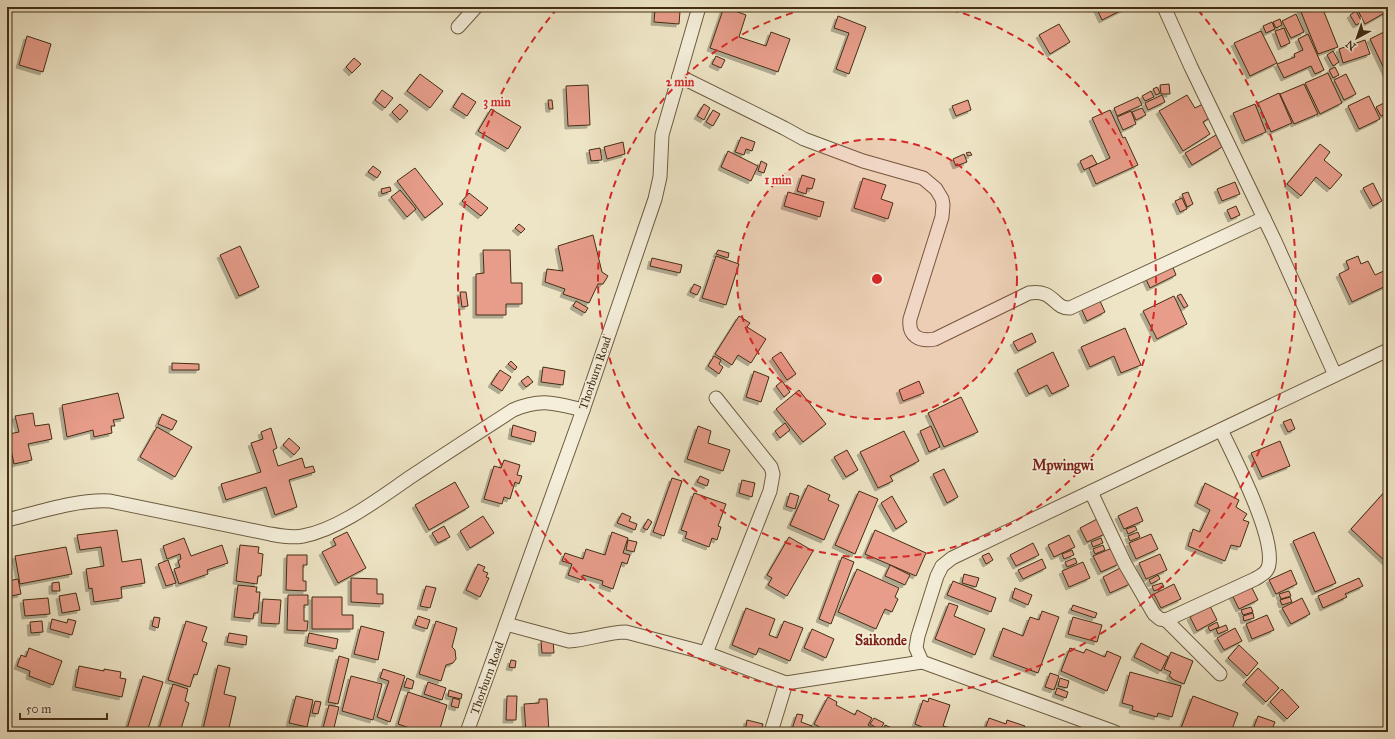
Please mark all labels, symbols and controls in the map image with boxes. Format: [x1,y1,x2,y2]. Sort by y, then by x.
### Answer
north arrow [1337,18,1377,58]
text: N [1343,37,1359,53]
text: 2 min [666,75,695,89]
text: 3 min [483,95,511,110]
text: 1 min [764,173,792,187]
centre of rings [870,272,884,286]
street label: Thorburn Road [576,334,614,412]
district label: Mpwingwi [1032,457,1094,475]
district label: Saikonde [855,632,907,649]
street label: Thorburn Road [467,640,507,716]
scale bar [20,695,107,721]
text: 50 m [26,702,51,716]

